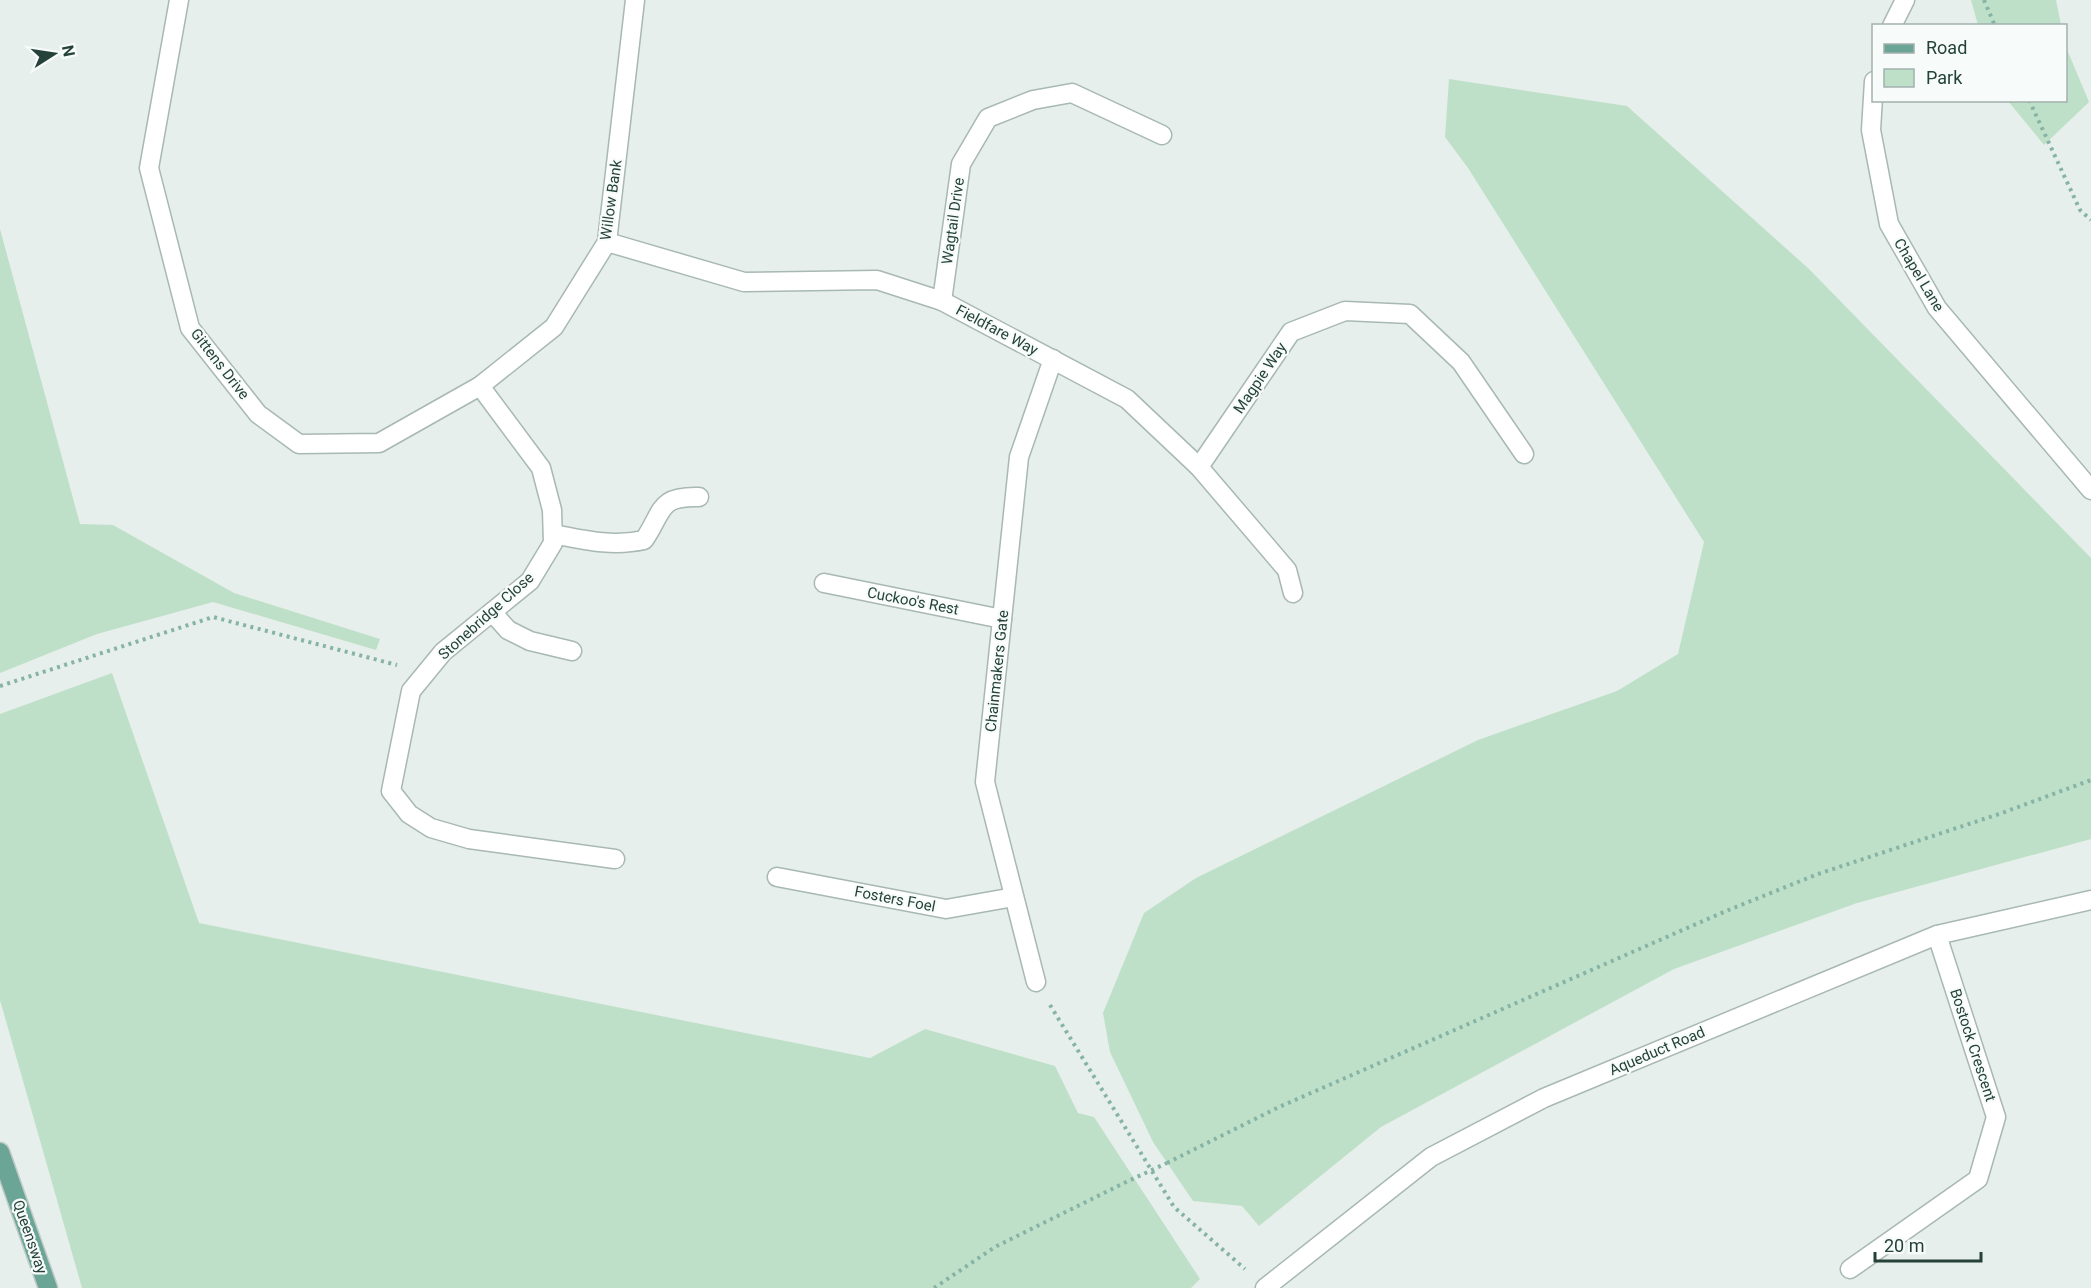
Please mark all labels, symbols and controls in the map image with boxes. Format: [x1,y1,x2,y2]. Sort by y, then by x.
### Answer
north arrow [24,24,84,84]
legend [1872,24,2067,102]
text: Road [1926,37,1967,58]
text: N [58,43,79,58]
text: Park [1926,67,1963,88]
street label: Willow Bank [596,158,626,241]
street label: Wagtail Drive [938,176,968,266]
street label: Chapel Lane [1890,235,1948,315]
street label: Fieldfare Way [953,301,1041,359]
street label: Gittens Drive [187,325,253,403]
street label: Magpie Way [1230,339,1290,417]
street label: Stonebridge Close [435,569,537,663]
street label: Cuckoo's Rest [866,583,960,619]
street label: Chainmakers Gate [982,609,1012,733]
street label: Fosters Foel [853,882,937,916]
street label: Bostock Crescent [1946,986,2000,1104]
street label: Aqueduct Road [1606,1023,1708,1079]
street label: Queensway [9,1198,51,1276]
scale bar [1875,1225,1982,1263]
text: 20 m [1884,1235,1924,1256]

